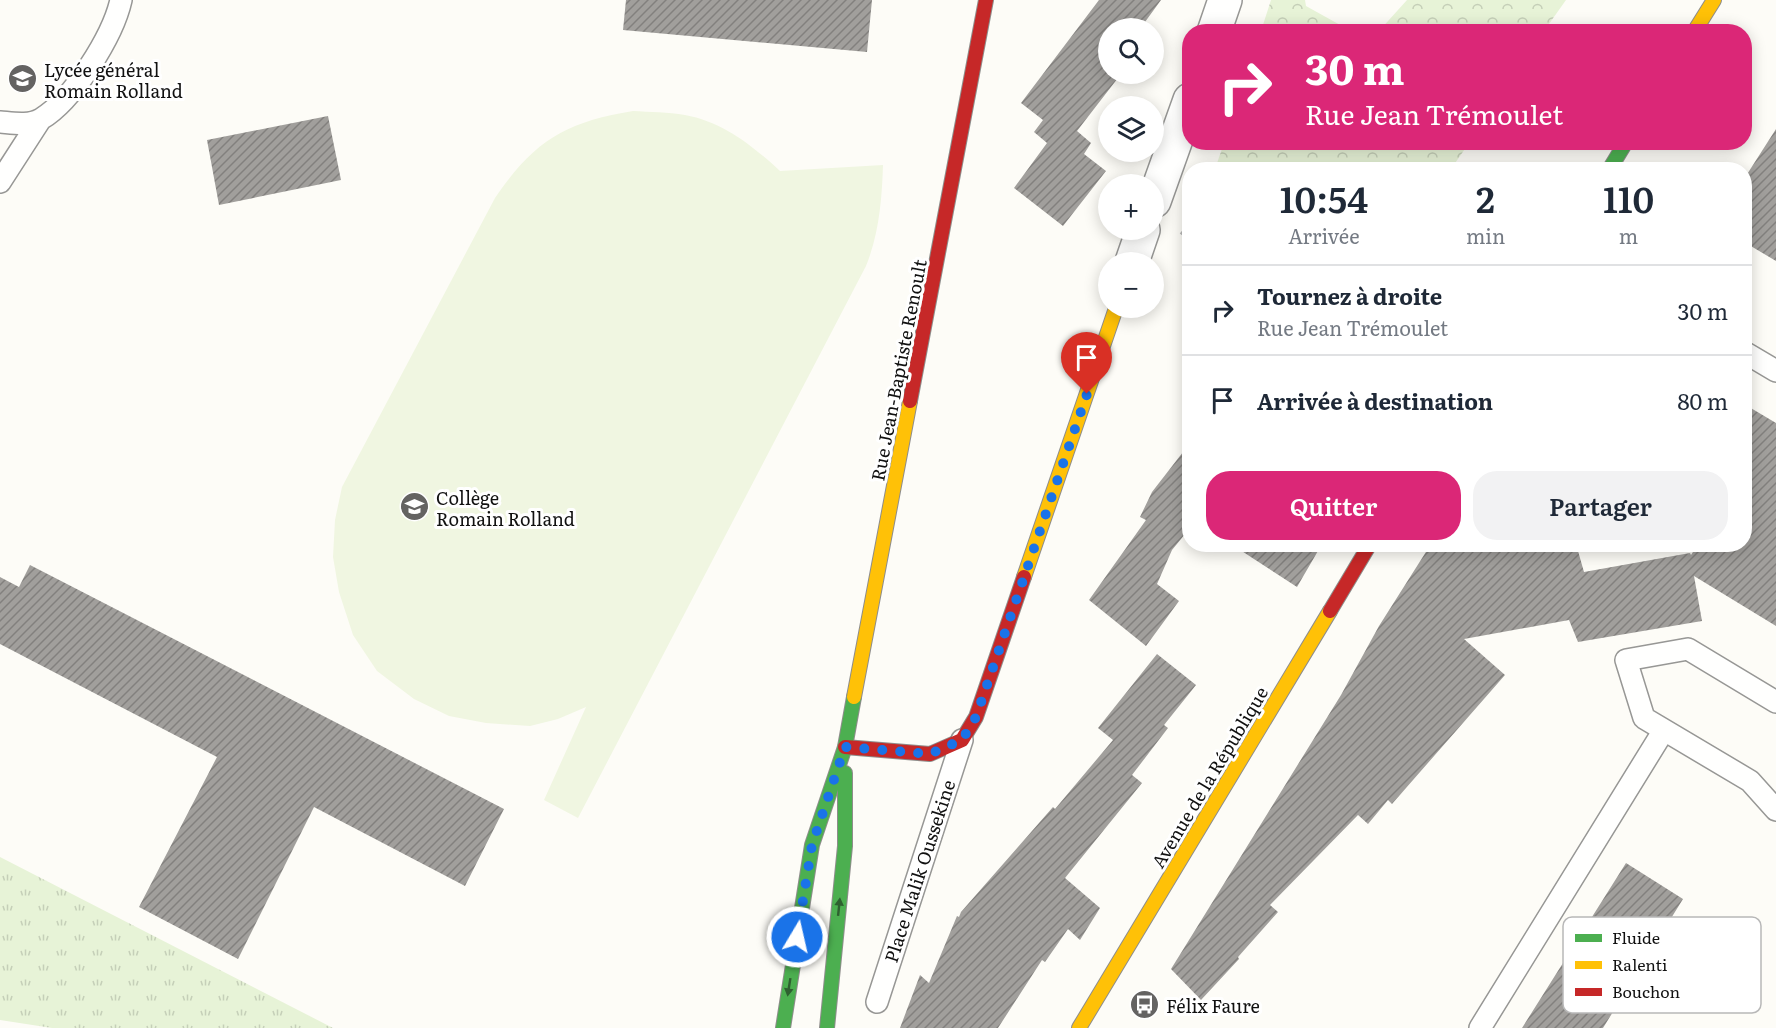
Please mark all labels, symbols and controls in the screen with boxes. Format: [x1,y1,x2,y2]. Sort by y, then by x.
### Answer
map controls [1098,18,1164,318]
button: search [1098,18,1164,84]
text: 30 m [1305,36,1405,98]
icon: right [1206,48,1284,126]
place label: Lycée général Romain Rolland [44,56,183,104]
school or university icon: Lycée général Romain Rolland [7,63,39,95]
text: Rue Jean Trémoulet [1305,93,1563,133]
button: layers [1098,96,1164,162]
text: 10:54 [1280,171,1368,224]
text: 2 [1476,171,1495,224]
text: 110 [1603,171,1654,224]
button: + [1098,174,1164,240]
text: Arrivée [1288,220,1360,250]
text: min [1466,220,1505,250]
text: m [1619,220,1638,250]
button: − [1098,252,1164,318]
street label: Rue Jean-Baptiste Renoult [863,256,933,483]
text: Tournez à droite [1257,279,1442,312]
icon: right [1206,294,1239,327]
text: 30 m [1678,294,1728,327]
text: Rue Jean Trémoulet [1257,312,1448,342]
pin [1061,332,1112,394]
icon: arrive [1070,341,1103,374]
icon: arrive [1206,384,1239,417]
text: Arrivée à destination [1257,384,1493,417]
text: 80 m [1677,384,1728,417]
button: Quitter [1206,471,1461,540]
button: Partager [1473,471,1728,540]
place label: Collège Romain Rolland [436,484,575,532]
school or university icon: Collège Romain Rolland [399,491,431,523]
street label: Avenue de la République [1144,681,1274,873]
street label: Place Malik Oussekine [877,776,961,966]
one-way arrow [834,898,844,917]
position arrow [765,905,829,969]
legend [1563,917,1761,1013]
text: Fluide [1612,925,1660,949]
text: Ralenti [1612,952,1667,976]
one-way arrow [784,978,793,997]
text: Bouchon [1612,979,1681,1003]
bus stop icon: Félix Faure [1129,989,1161,1021]
place label: Félix Faure [1166,992,1260,1019]

